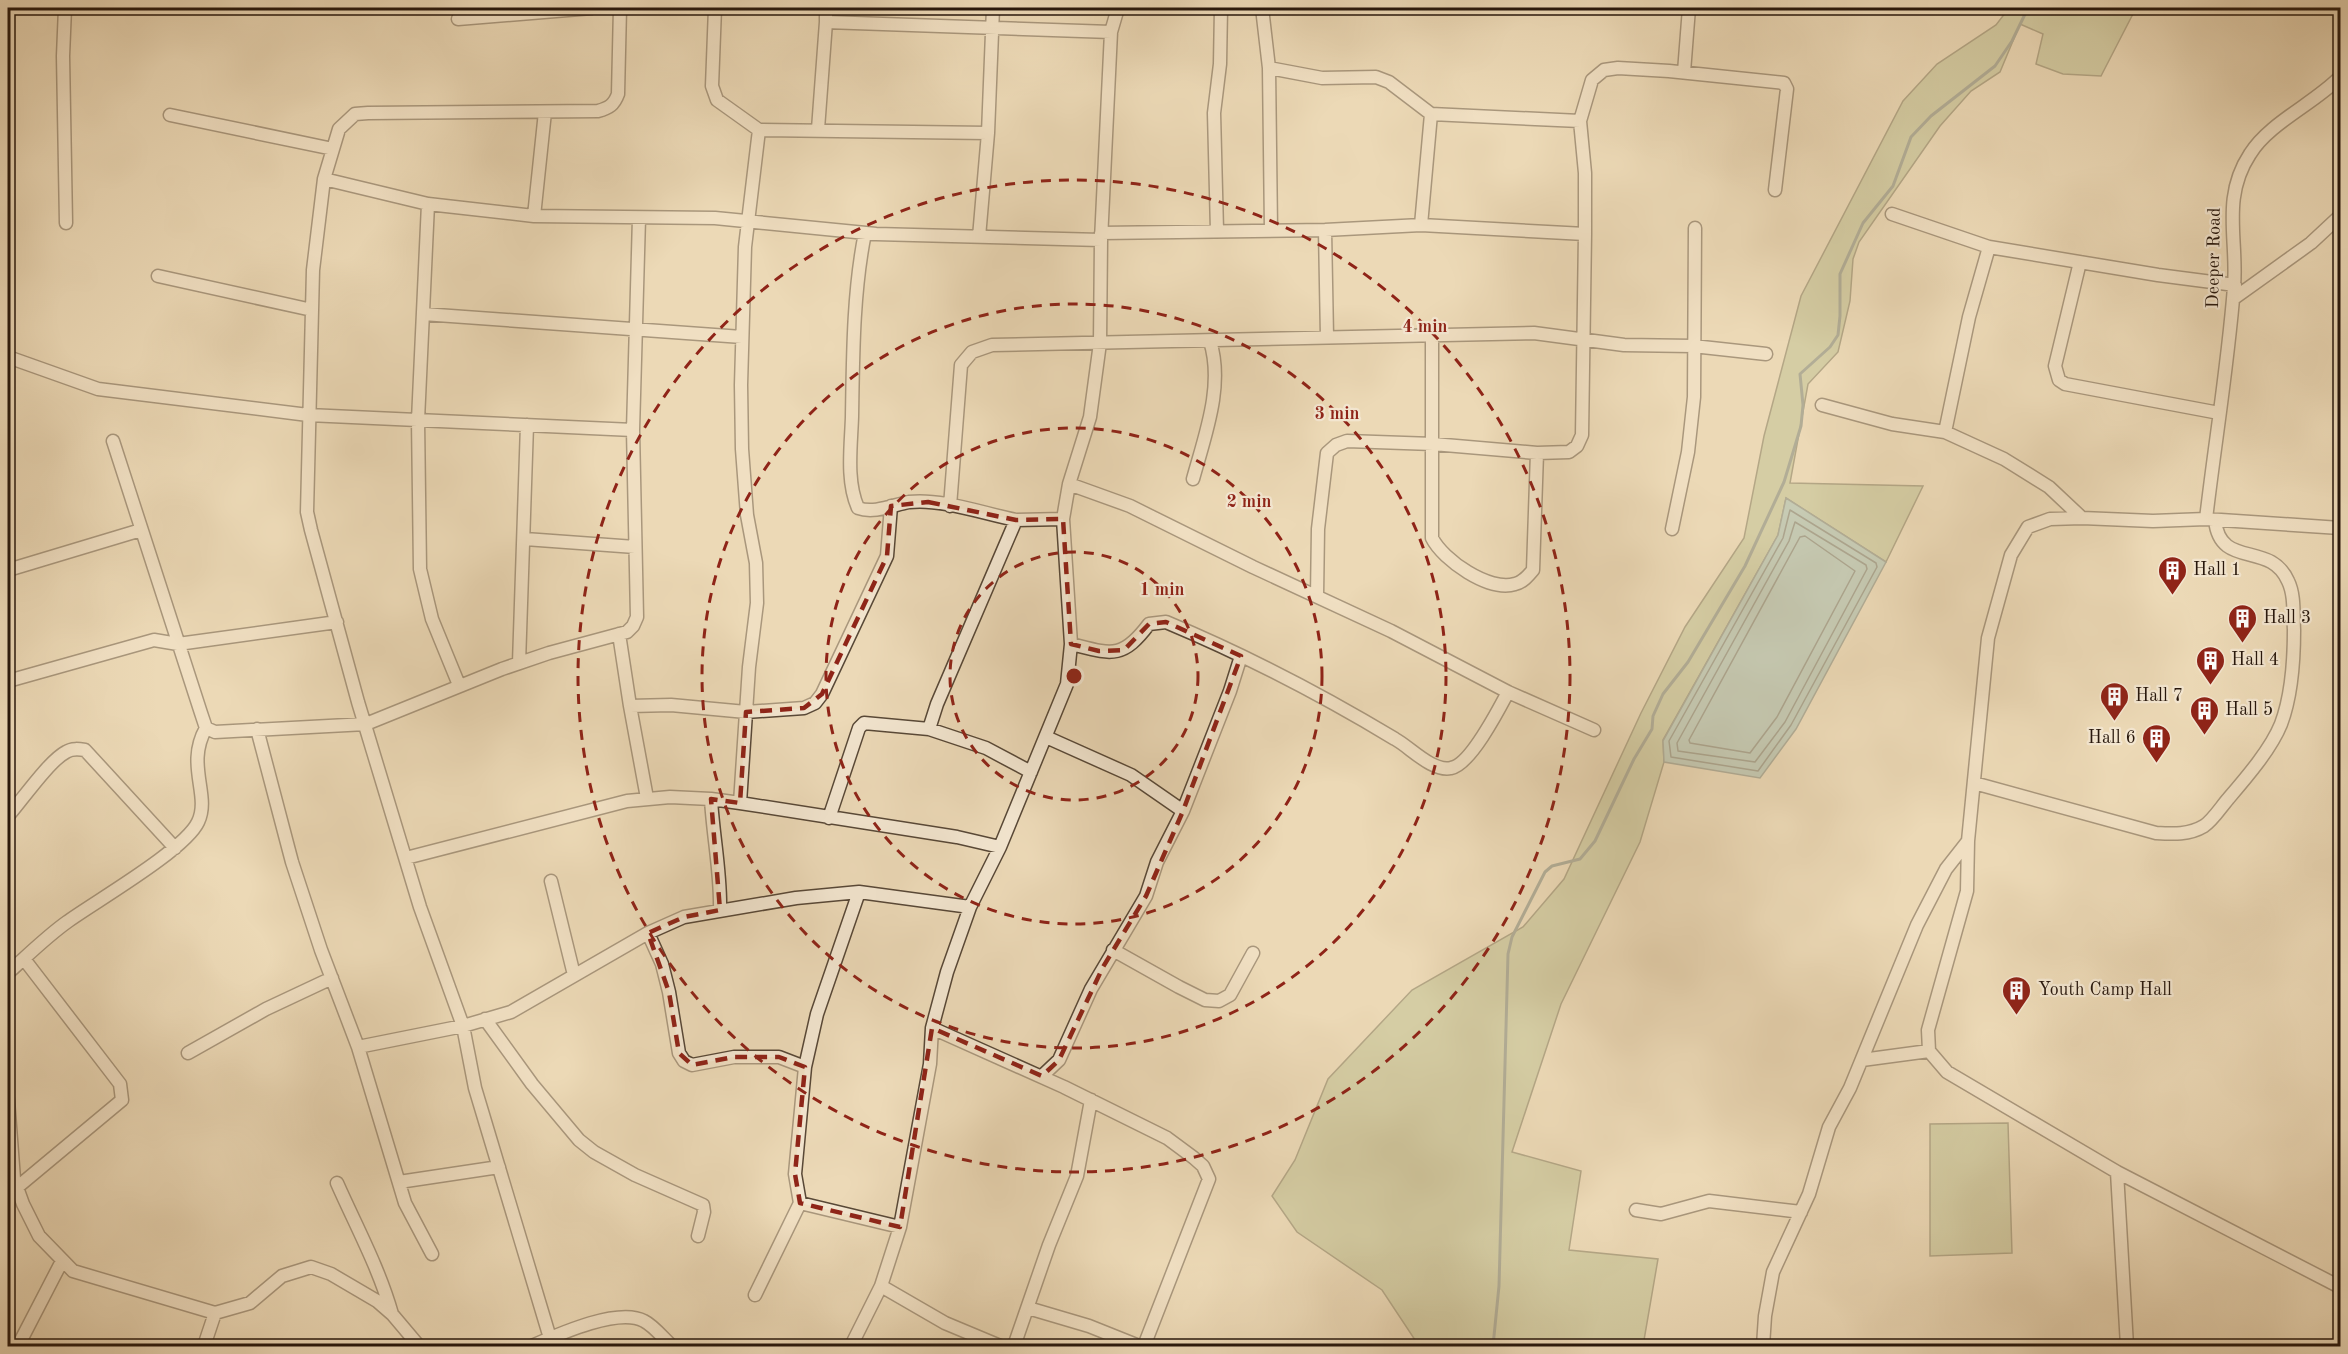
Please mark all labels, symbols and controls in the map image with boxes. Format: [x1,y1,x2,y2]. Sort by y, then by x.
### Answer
street label: Deeper Road [2204,207,2224,309]
text: 4 min [1402,318,1448,336]
text: 3 min [1314,405,1360,423]
text: 2 min [1226,493,1272,511]
building icon: Hall 1 [2156,554,2188,596]
place label: Hall 1 [2193,561,2241,579]
text: 1 min [1139,581,1185,599]
building icon: Hall 3 [2226,602,2258,644]
place label: Hall 3 [2263,609,2311,627]
building icon: Hall 4 [2194,644,2226,686]
place label: Hall 4 [2231,651,2279,669]
centre of rings [1064,666,1084,686]
building icon: Hall 7 [2098,680,2130,722]
place label: Hall 7 [2135,687,2183,705]
building icon: Hall 5 [2188,694,2220,736]
place label: Hall 5 [2225,701,2273,719]
building icon: Hall 6 [2141,722,2173,764]
place label: Hall 6 [2088,729,2136,747]
building icon: Youth Camp Hall [2001,974,2033,1016]
place label: Youth Camp Hall [2038,981,2172,999]

